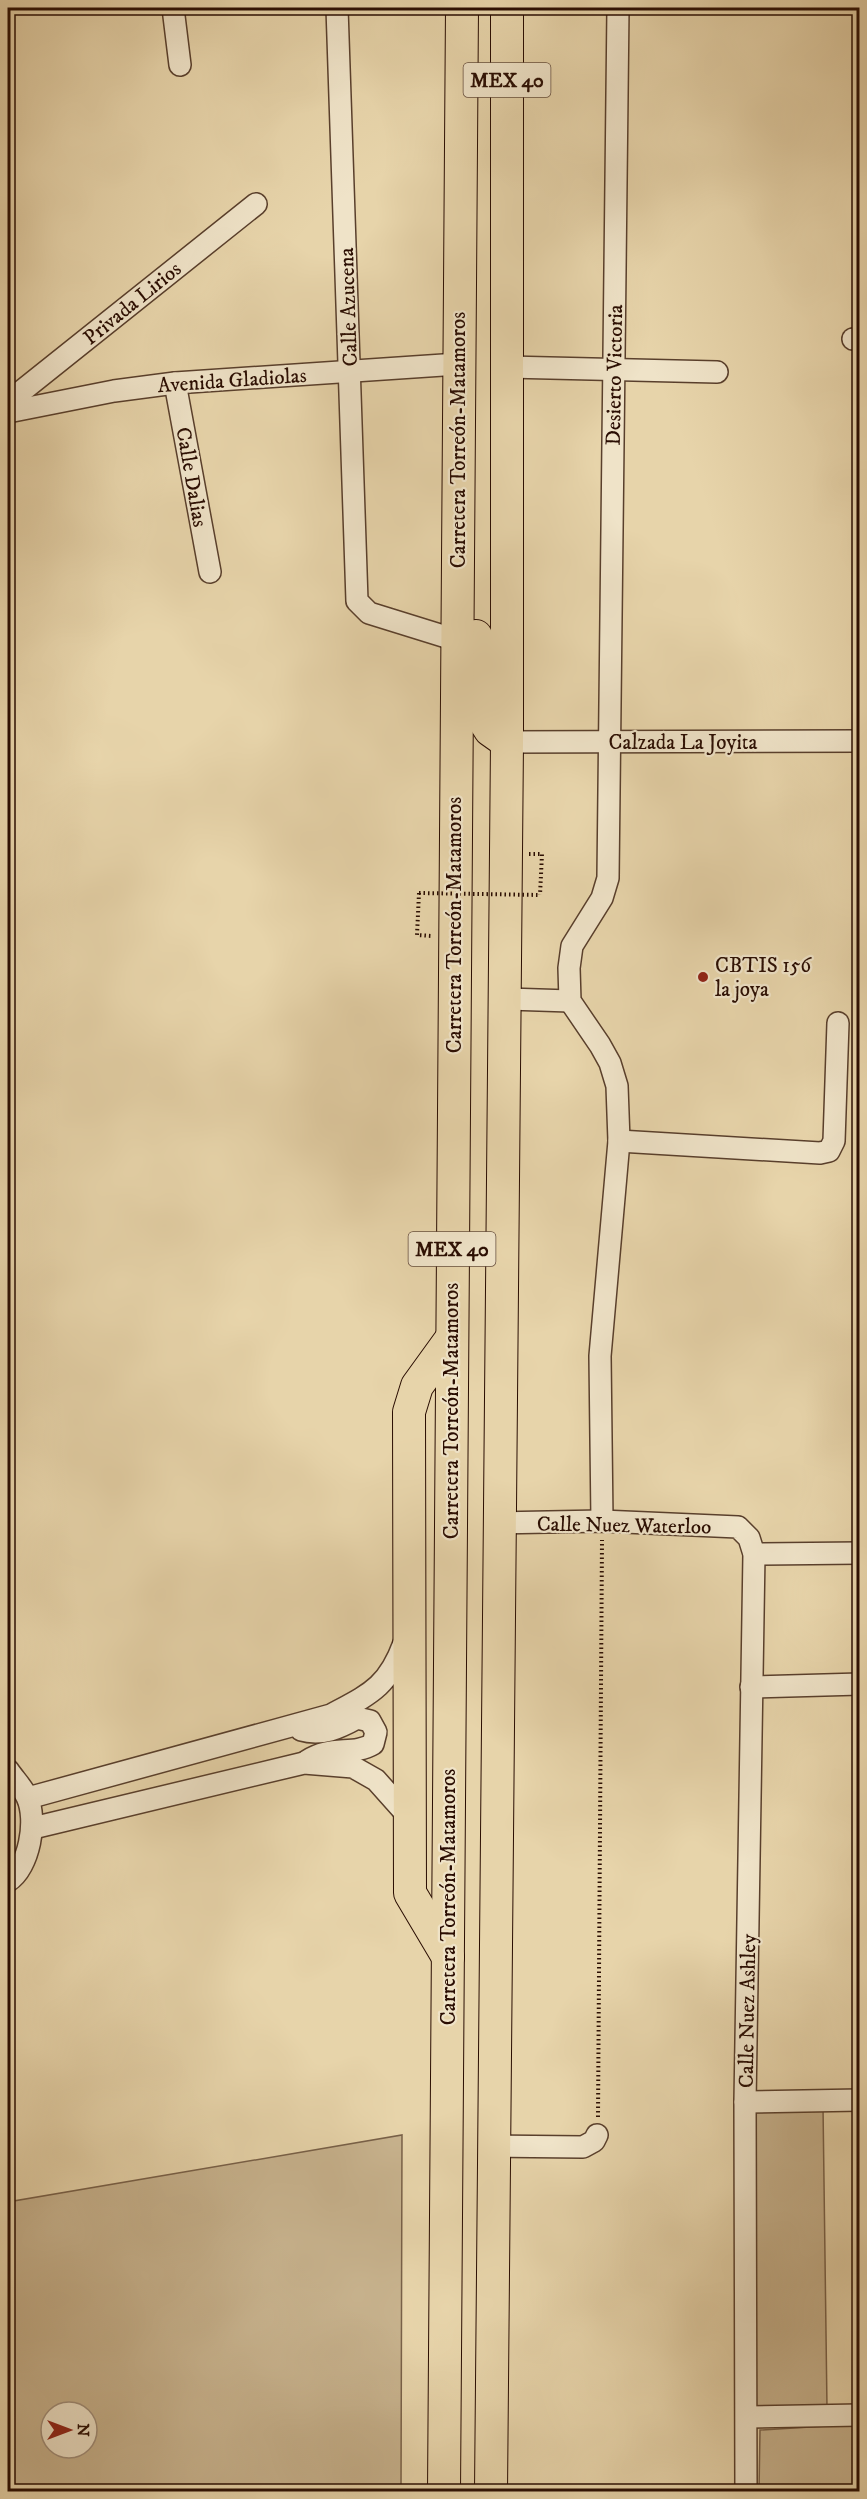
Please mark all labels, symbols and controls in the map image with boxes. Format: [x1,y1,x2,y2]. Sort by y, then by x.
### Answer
road number: MEX 40 [464,63,550,97]
street label: Calle Azucena [334,247,364,367]
street label: Privada Lirios [78,256,187,351]
street label: Desierto Victoria [601,304,629,446]
street label: Carretera Torreón-Matamoros [446,312,472,568]
street label: Avenida Gladiolas [157,363,307,399]
street label: Calle Dalias [169,425,213,529]
street label: Calzada La Joyita [609,730,757,756]
street label: Carretera Torreón-Matamoros [442,797,468,1053]
place label: CBTIS 156 la joya [715,953,812,1003]
marker: CBTIS 156 la joya [696,970,710,984]
road number: MEX 40 [408,1232,496,1266]
street label: Carretera Torreón-Matamoros [439,1283,465,1539]
street label: Calle Nuez Waterloo [536,1511,711,1541]
street label: Carretera Torreón-Matamoros [436,1769,462,2025]
street label: Calle Nuez Ashley [734,1933,762,2088]
north arrow [39,2400,99,2460]
text: N [73,2423,93,2437]

